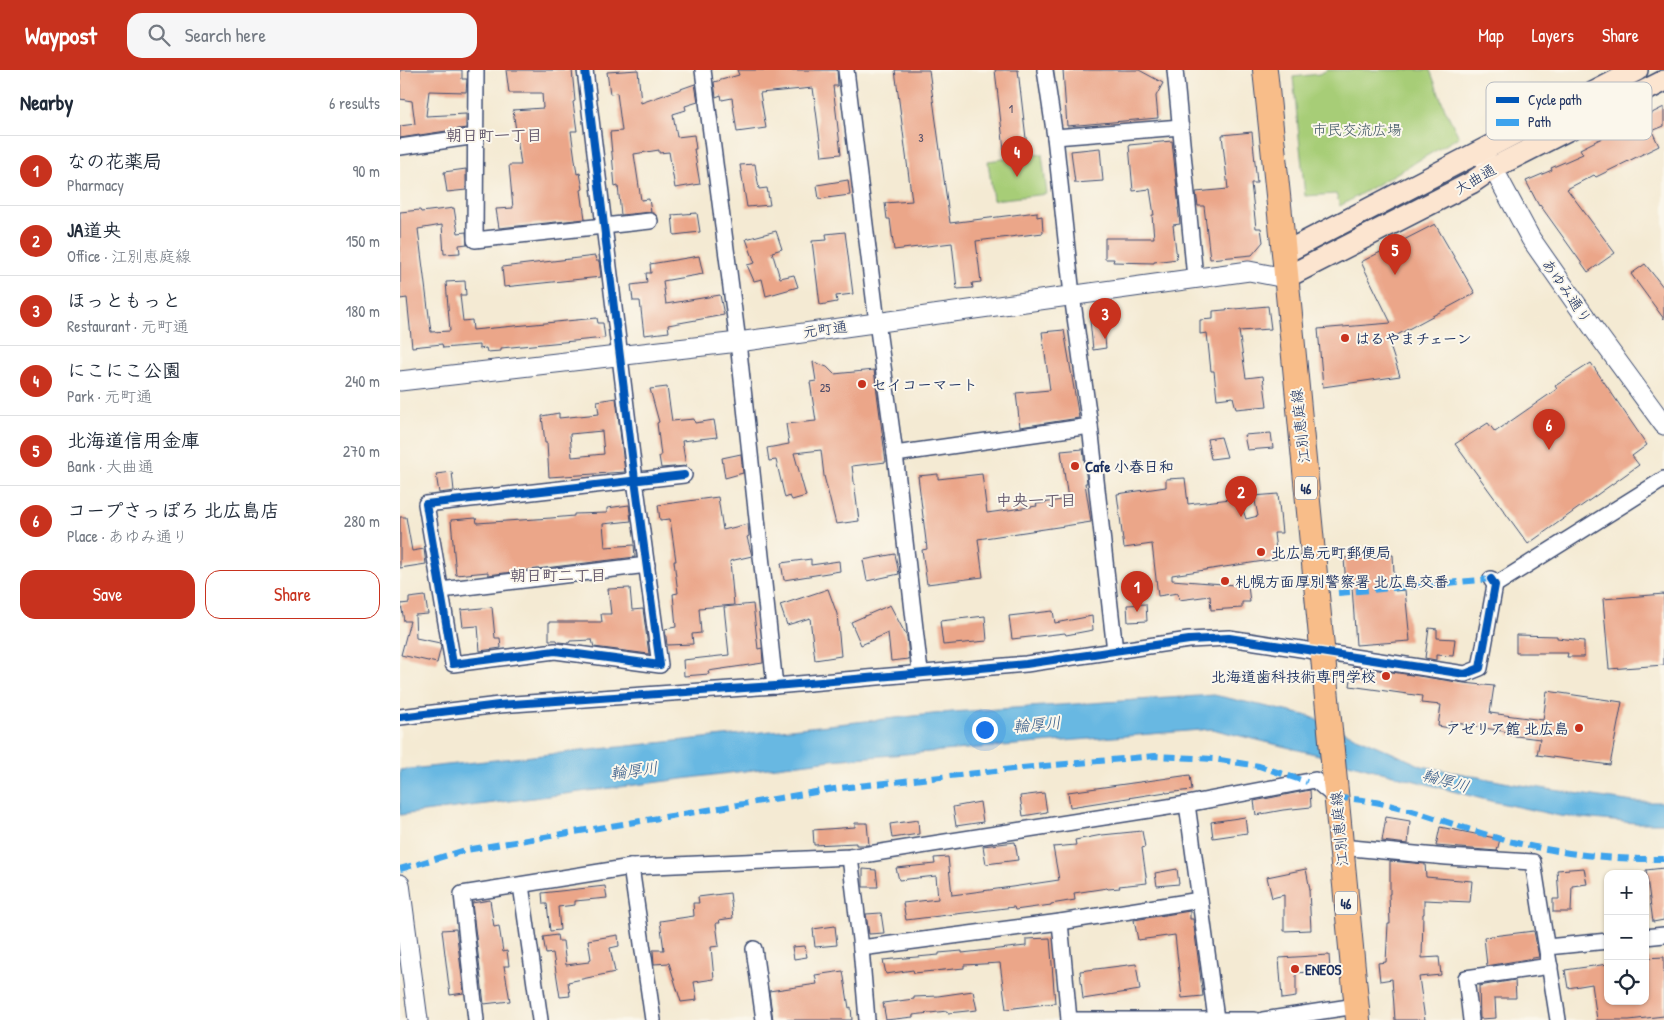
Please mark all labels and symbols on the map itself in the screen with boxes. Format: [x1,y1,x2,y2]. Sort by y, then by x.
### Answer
legend [1486,82,1652,140]
text: Cycle path [1528,90,1582,110]
house number: 1 [1009,100,1013,117]
text: Path [1528,112,1551,131]
park label: 市民交流広場 [1312,119,1402,140]
district label: 朝日町一丁目 [446,124,542,146]
house number: 3 [918,129,924,146]
pin: 4 [1001,136,1033,177]
street label: 大曲通 [1450,159,1500,199]
pin: 5 [1379,234,1411,275]
street label: あゆみ通り [1537,254,1597,328]
pin: 3 [1089,298,1121,339]
street label: 元町通 [801,315,849,343]
place label: はるやまチェーン [1355,328,1472,349]
marker: はるやまチェーン [1339,332,1351,344]
place label: セイコーマート [872,374,978,395]
marker: セイコーマート [856,378,868,390]
house number: 25 [820,379,830,396]
street label: 江別恵庭線 [1286,388,1314,464]
pin: 6 [1533,409,1565,450]
place label: Cafe 小春日和 [1085,456,1174,477]
marker: Cafe 小春日和 [1069,460,1081,472]
pin: 2 [1225,476,1257,517]
road number: 46 [1295,476,1317,499]
district label: 中央一丁目 [996,489,1076,511]
place label: 北広島元町郵便局 [1271,542,1391,563]
marker: 北広島元町郵便局 [1255,546,1267,558]
district label: 朝日町二丁目 [510,564,606,586]
pin: 1 [1121,571,1153,612]
place label: 札幌方面厚別警察署 北広島交番 [1235,571,1448,592]
marker: 札幌方面厚別警察署 北広島交番 [1219,575,1231,587]
place label: 北海道歯科技術専門学校 [1211,666,1376,687]
marker: 北海道歯科技術専門学校 [1380,670,1392,682]
water label: 輪厚川 [1012,711,1062,737]
your location [972,717,998,743]
place label: アゼリア館 北広島 [1446,718,1569,739]
marker: アゼリア館 北広島 [1573,722,1585,734]
water label: 輪厚川 [609,756,659,784]
water label: 輪厚川 [1420,763,1472,797]
street label: 江別恵庭線 [1325,791,1353,867]
road number: 46 [1335,891,1357,914]
place label: ENEOS [1305,959,1342,980]
marker: ENEOS [1289,963,1301,975]

